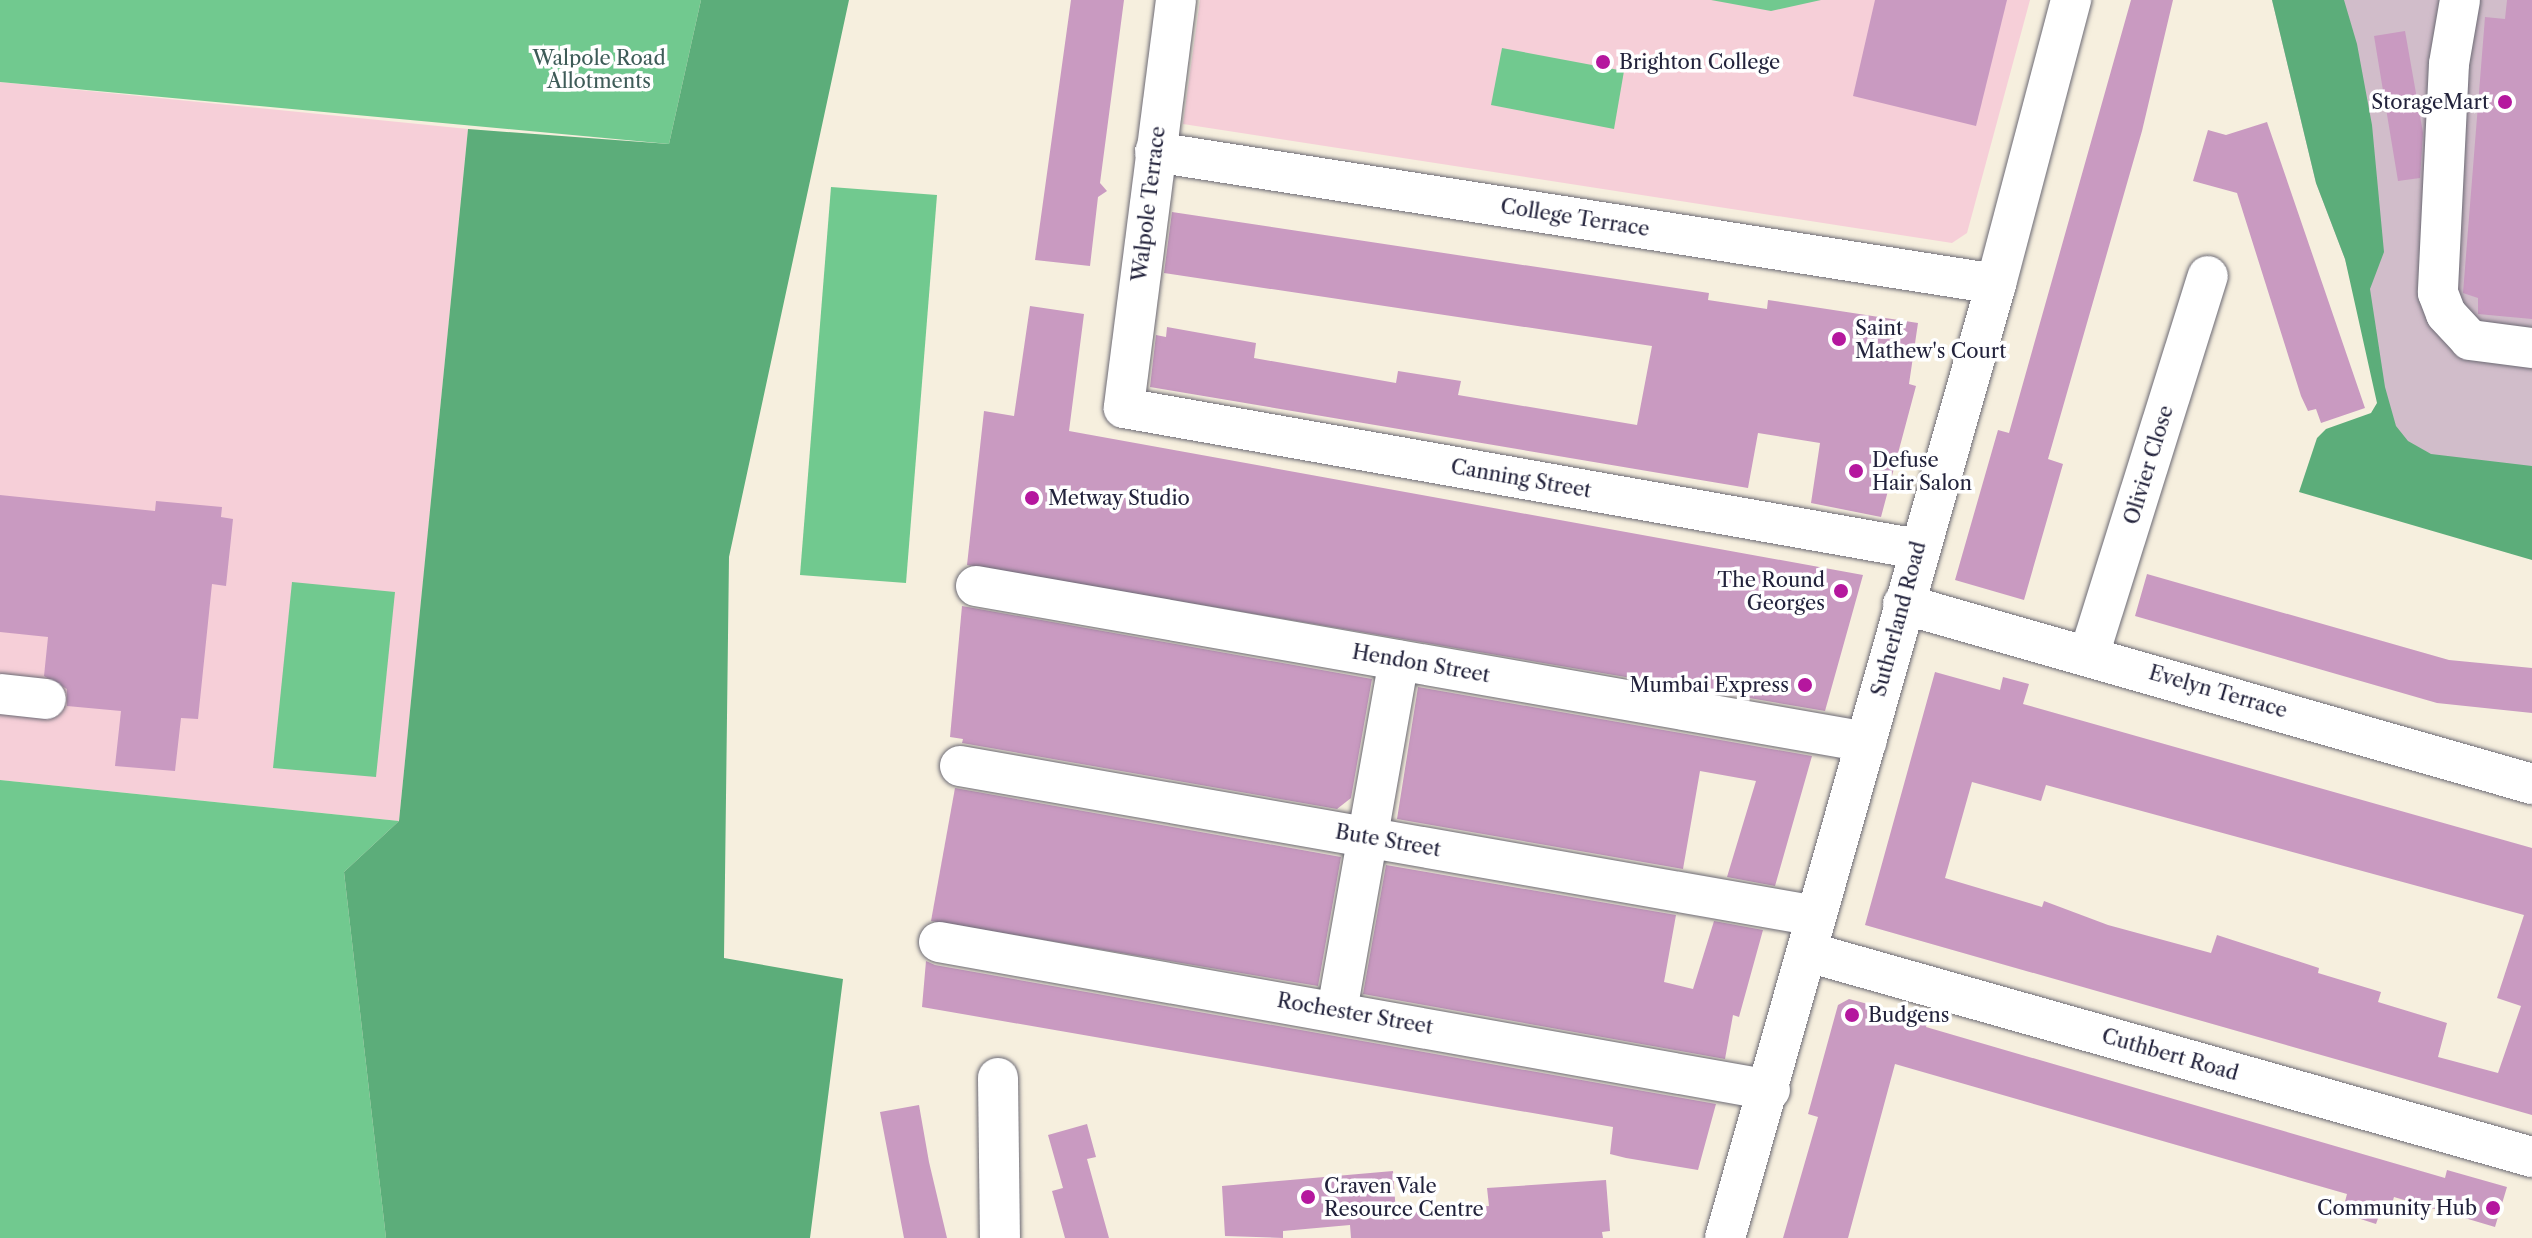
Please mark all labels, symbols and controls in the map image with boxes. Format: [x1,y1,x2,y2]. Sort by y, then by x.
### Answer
park label: Walpole Road Allotments [532,46,666,93]
place label: Brighton College [1619,50,1780,74]
marker: Brighton College [1594,53,1612,71]
place label: StorageMart [2371,90,2489,114]
marker: StorageMart [2496,93,2514,111]
street label: Walpole Terrace [1128,125,1170,283]
street label: College Terrace [1499,194,1651,242]
place label: Saint Mathew's Court [1855,316,2006,363]
marker: Saint Mathew's Court [1830,330,1848,348]
street label: Olivier Close [2119,402,2179,528]
place label: Defuse Hair Salon [1872,448,1973,495]
street label: Canning Street [1449,455,1593,503]
marker: Defuse Hair Salon [1847,462,1865,480]
place label: Metway Studio [1048,486,1190,510]
marker: Metway Studio [1023,489,1041,507]
street label: Sutherland Road [1867,539,1931,699]
place label: The Round Georges [1717,568,1825,615]
marker: The Round Georges [1832,582,1850,600]
street label: Hendon Street [1350,640,1492,688]
street label: Evelyn Terrace [2146,661,2290,723]
place label: Mumbai Express [1630,673,1789,697]
marker: Mumbai Express [1796,676,1814,694]
street label: Bute Street [1333,820,1443,862]
street label: Rochester Street [1275,988,1435,1040]
place label: Budgens [1868,1003,1949,1027]
marker: Budgens [1843,1006,1861,1024]
street label: Cuthbert Road [2099,1024,2241,1086]
place label: Craven Vale Resource Centre [1324,1174,1484,1221]
marker: Craven Vale Resource Centre [1299,1188,1317,1206]
place label: Community Hub [2316,1196,2477,1220]
marker: Community Hub [2484,1199,2502,1217]

